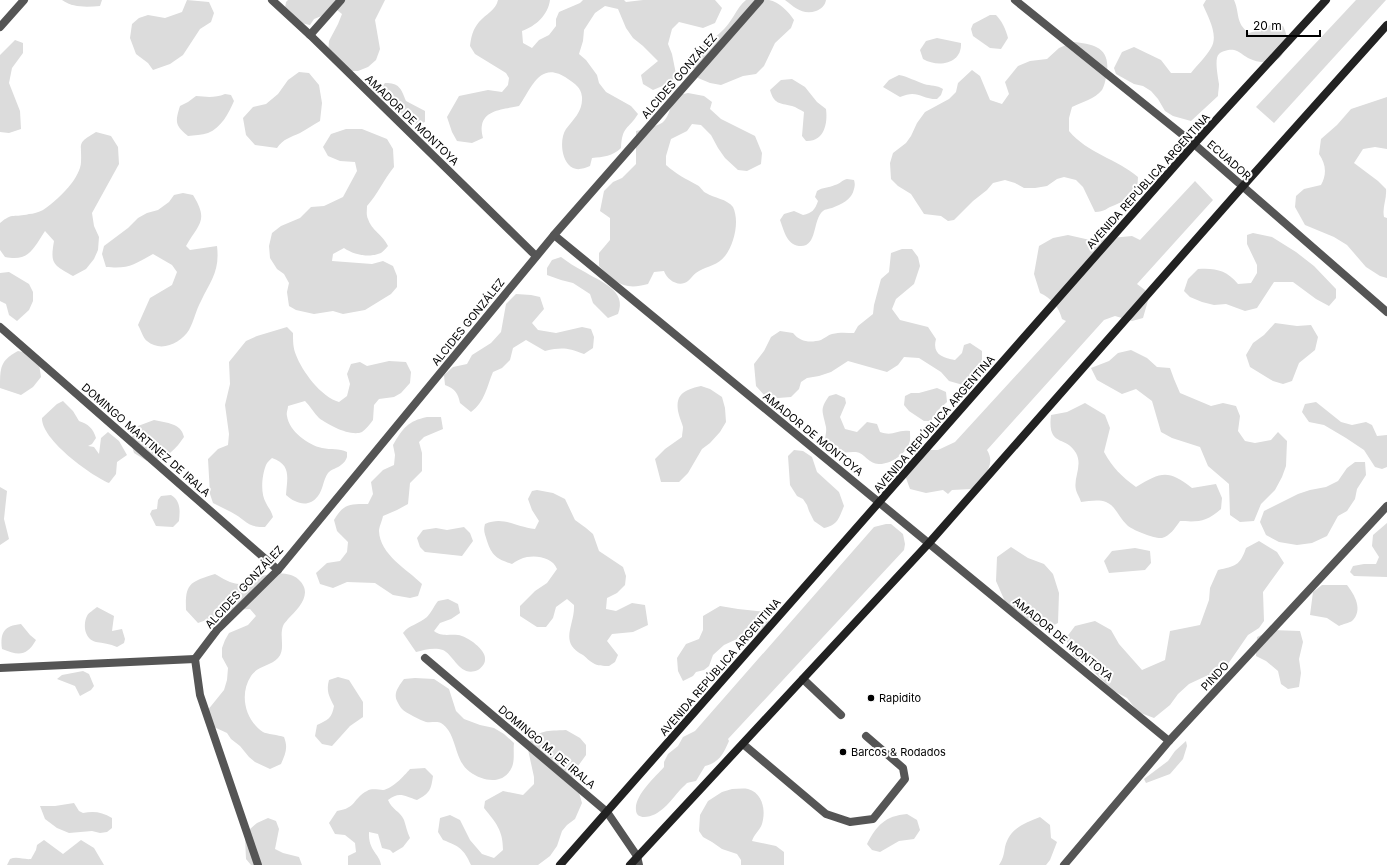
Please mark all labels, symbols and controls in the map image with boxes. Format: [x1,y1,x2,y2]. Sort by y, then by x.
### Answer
scale bar [1247,12,1320,38]
text: 20 m [1253,18,1282,33]
street label: ALCIDES GONZÁLEZ [638,30,720,121]
street label: AMADOR DE MONTOYA [362,72,462,169]
street label: AVENIDA REPÚBLICA ARGENTINA [1083,110,1213,252]
street label: ECUADOR [1204,137,1254,183]
street label: ALCIDES GONZÁLEZ [428,275,508,369]
street label: AVENIDA REPÚBLICA ARGENTINA [870,352,998,496]
street label: DOMINGO MARTINEZ DE IRALA [79,380,213,500]
street label: AMADOR DE MONTOYA [760,389,866,479]
street label: ALCIDES GONZÁLEZ [202,543,286,631]
street label: AMADOR DE MONTOYA [1010,594,1116,684]
street label: AVENIDA REPÚBLICA ARGENTINA [656,595,784,739]
street label: PINDO [1198,659,1232,693]
place label: Rapidito [879,691,921,705]
marker: Rapidito [866,693,876,703]
street label: DOMINGO M. DE IRALA [496,702,599,792]
place label: Barcos & Rodados [851,745,946,759]
marker: Barcos & Rodados [838,747,848,757]

